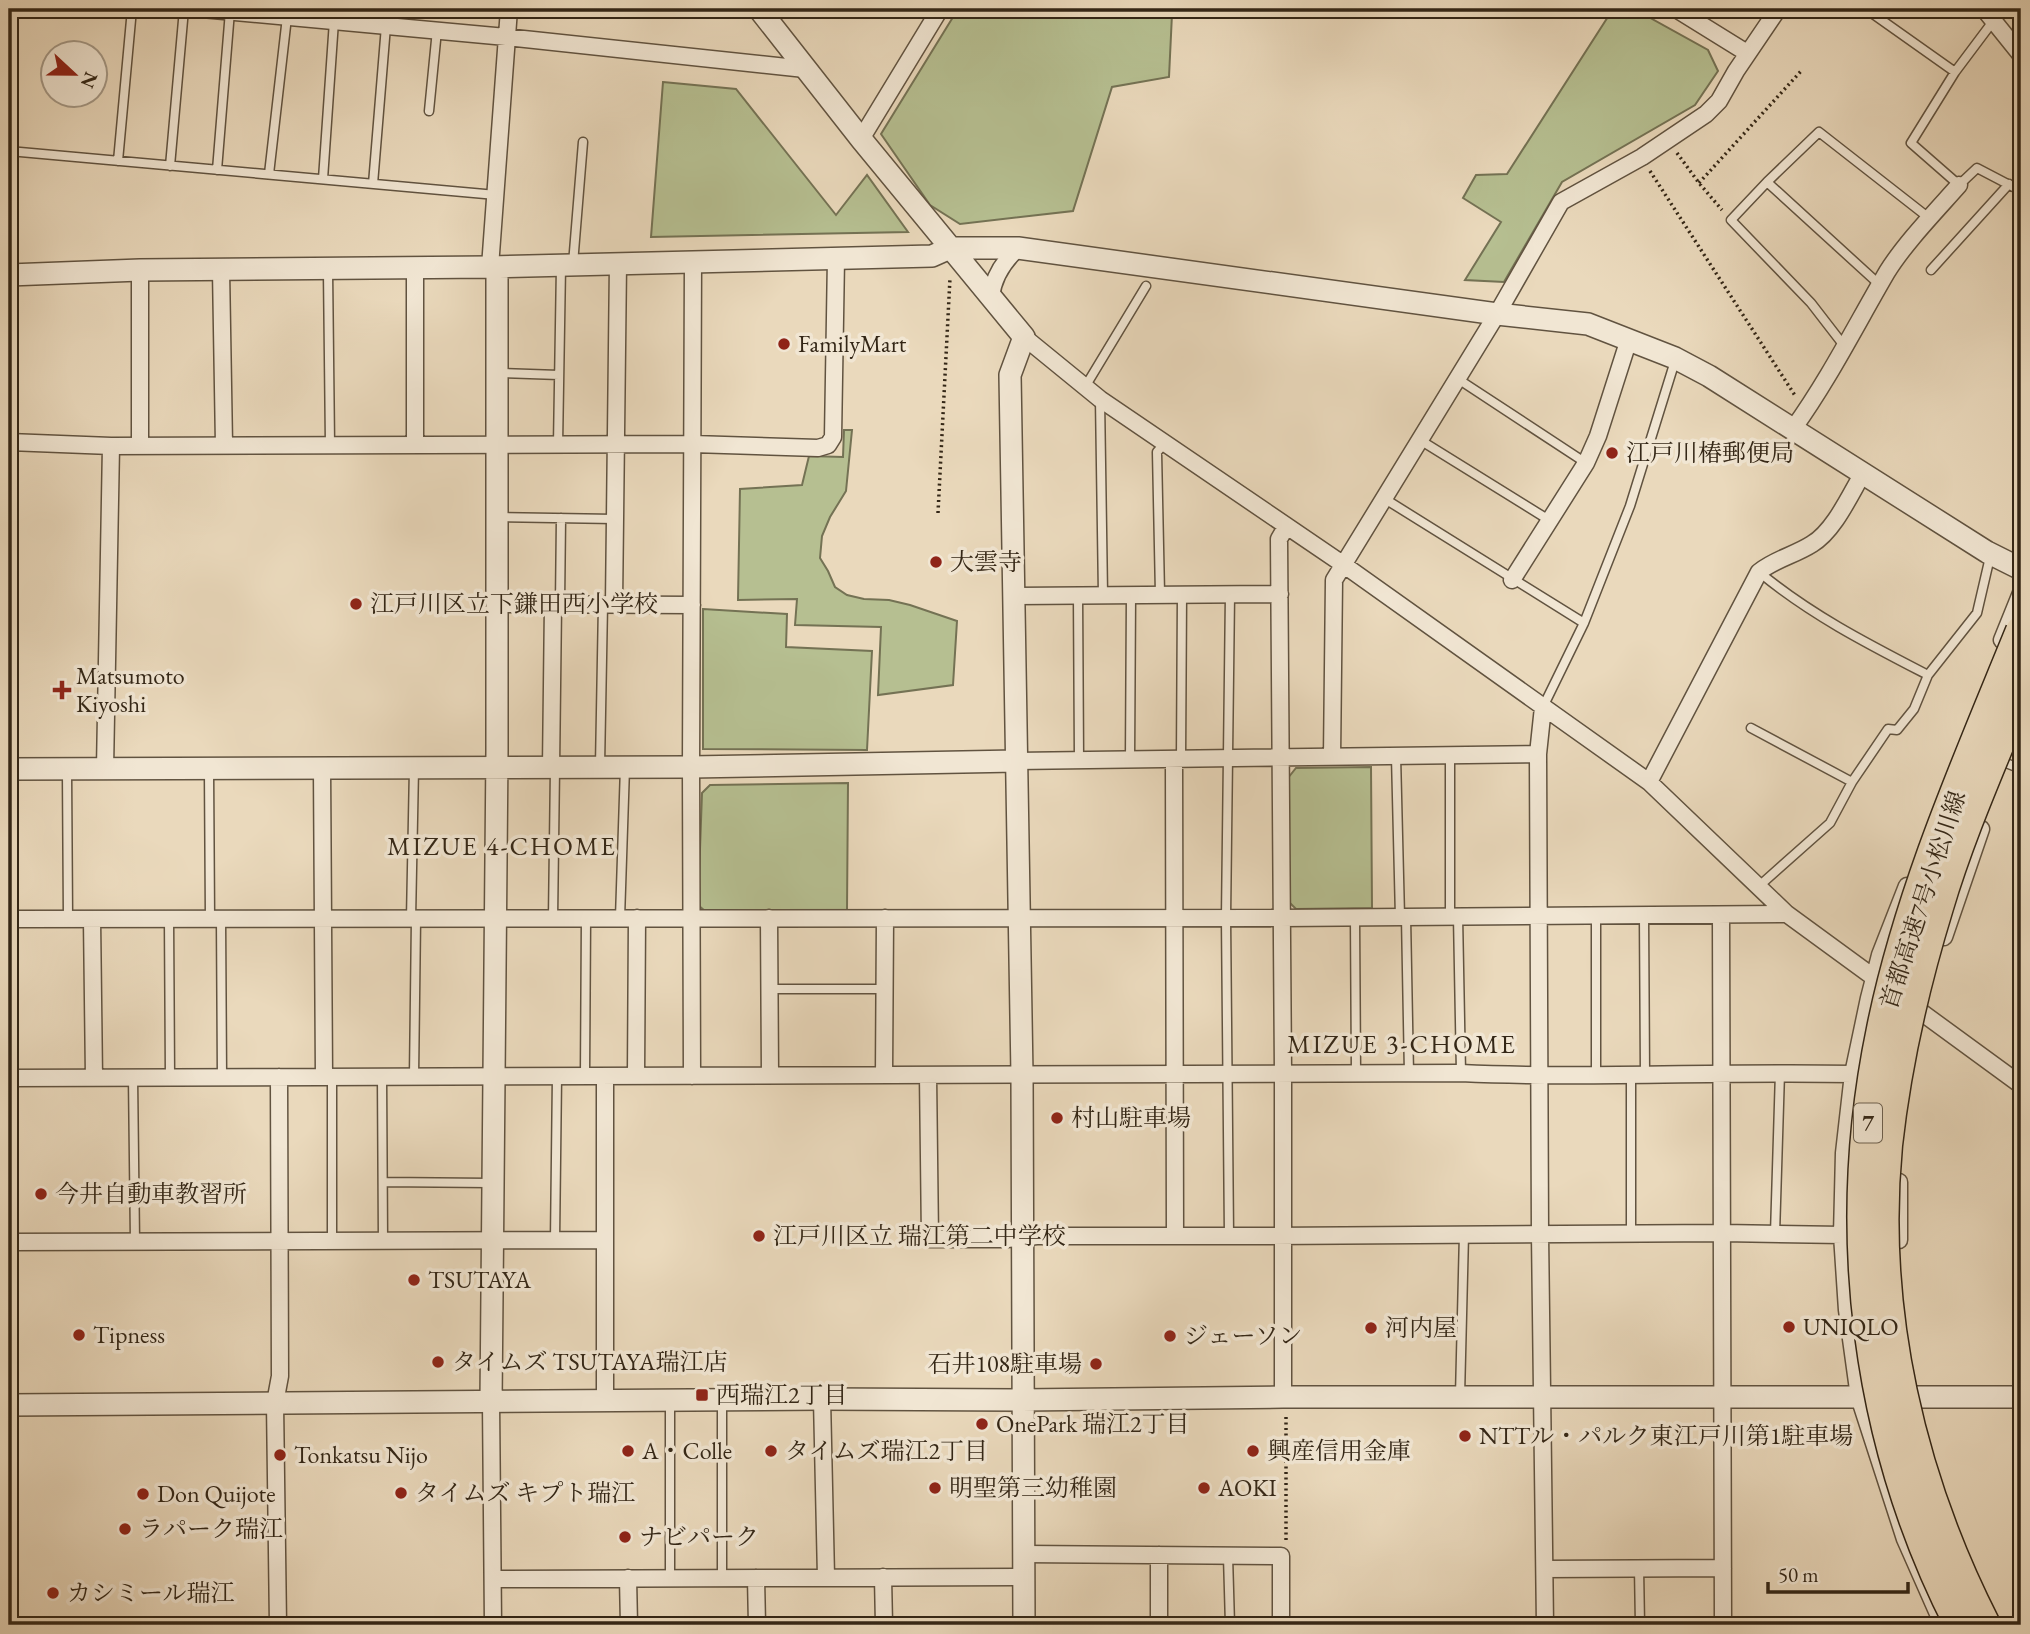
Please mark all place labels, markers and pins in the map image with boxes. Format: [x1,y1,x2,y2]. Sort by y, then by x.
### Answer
place label: FamilyMart [798,328,907,359]
marker: FamilyMart [776,336,792,352]
place label: 江戸川椿郵便局 [1626,437,1794,468]
marker: 江戸川椿郵便局 [1604,445,1620,461]
place label: 大雲寺 [950,546,1022,577]
marker: 大雲寺 [928,554,944,570]
place label: 江戸川区立下鎌田西小学校 [370,588,658,619]
marker: 江戸川区立下鎌田西小学校 [348,596,364,612]
place label: Matsumoto Kiyoshi [76,660,185,719]
marker: Matsumoto Kiyoshi [54,682,70,698]
place label: 村山駐車場 [1071,1102,1191,1133]
marker: 村山駐車場 [1049,1110,1065,1126]
place label: 今井自動車教習所 [55,1178,247,1209]
marker: 今井自動車教習所 [33,1186,49,1202]
place label: 江戸川区立 瑞江第二中学校 [773,1220,1066,1251]
marker: 江戸川区立 瑞江第二中学校 [751,1228,767,1244]
place label: TSUTAYA [428,1264,531,1295]
marker: TSUTAYA [406,1272,422,1288]
place label: UNIQLO [1803,1311,1899,1342]
place label: 河内屋 [1385,1312,1457,1343]
place label: Tipness [93,1319,165,1350]
marker: UNIQLO [1781,1319,1797,1335]
place label: ジェーソン [1184,1320,1303,1351]
marker: 河内屋 [1363,1320,1379,1336]
marker: Tipness [71,1327,87,1343]
marker: ジェーソン [1162,1328,1178,1344]
place label: タイムズ TSUTAYA瑞江店 [452,1346,727,1377]
place label: 石井108駐車場 [927,1348,1082,1379]
marker: タイムズ TSUTAYA瑞江店 [430,1354,446,1370]
marker: 石井108駐車場 [1088,1356,1104,1372]
place label: 西瑞江2丁目 [716,1379,848,1410]
marker: 西瑞江2丁目 [694,1387,710,1403]
place label: OnePark 瑞江2丁目 [996,1408,1190,1439]
marker: OnePark 瑞江2丁目 [974,1416,990,1432]
place label: NTTル・パルク東江戸川第1駐車場 [1479,1420,1853,1451]
marker: NTTル・パルク東江戸川第1駐車場 [1457,1428,1473,1444]
place label: A・Colle [641,1435,732,1466]
place label: タイムズ瑞江2丁目 [785,1435,988,1466]
place label: 興産信用金庫 [1267,1435,1411,1466]
place label: Tonkatsu Nijo [294,1439,428,1470]
marker: A・Colle [620,1443,636,1459]
marker: タイムズ瑞江2丁目 [763,1443,779,1459]
marker: 興産信用金庫 [1245,1443,1261,1459]
marker: Tonkatsu Nijo [272,1447,288,1463]
place label: 明聖第三幼稚園 [949,1472,1117,1503]
place label: AOKI [1217,1472,1277,1503]
place label: タイムズ キプト瑞江 [415,1477,635,1508]
place label: Don Quijote [157,1478,276,1509]
marker: 明聖第三幼稚園 [927,1480,943,1496]
marker: AOKI [1196,1480,1212,1496]
marker: タイムズ キプト瑞江 [393,1485,409,1501]
marker: Don Quijote [135,1486,151,1502]
place label: ラパーク瑞江 [139,1513,283,1544]
marker: ラパーク瑞江 [117,1521,133,1537]
place label: ナビパーク [639,1521,759,1552]
marker: ナビパーク [617,1529,633,1545]
place label: カシミール瑞江 [67,1577,235,1608]
marker: カシミール瑞江 [45,1585,61,1601]

